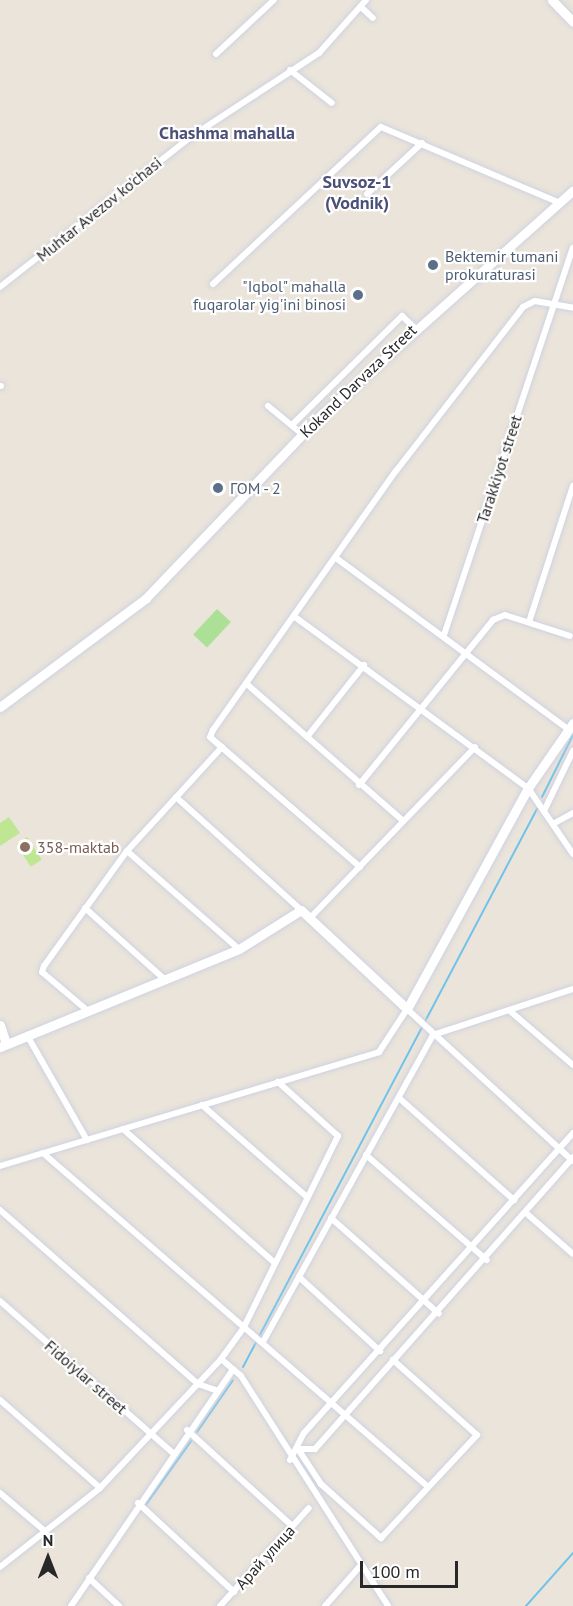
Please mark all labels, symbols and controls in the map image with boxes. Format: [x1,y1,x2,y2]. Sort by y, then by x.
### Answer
district label: Chashma mahalla [159,122,295,144]
street label: Muhtar Avezov ko'chasi [32,152,166,266]
district label: Suvsoz-1 (Vodnik) [322,172,392,214]
place label: Bektemir tumani prokuraturasi [445,246,559,284]
marker: Bektemir tumani prokuraturasi [426,258,440,272]
place label: "Iqbol" mahalla fuqarolar yig'ini binosi [193,276,346,314]
marker: "Iqbol" mahalla fuqarolar yig'ini binosi [351,288,365,302]
street label: Kokand Darvaza Street [296,320,420,442]
street label: Tarakkiyot street [472,412,526,526]
place label: ГОМ - 2 [230,478,283,498]
marker: ГОМ - 2 [211,481,225,495]
place label: 358-maktab [37,837,120,857]
marker: 358-maktab [18,840,32,854]
street label: Fidoiylar street [41,1336,131,1418]
street label: Арай улица [231,1521,299,1593]
north arrow [18,1528,78,1588]
text: N [43,1530,53,1550]
scale bar [363,1549,460,1587]
text: 100 m [371,1560,420,1583]

